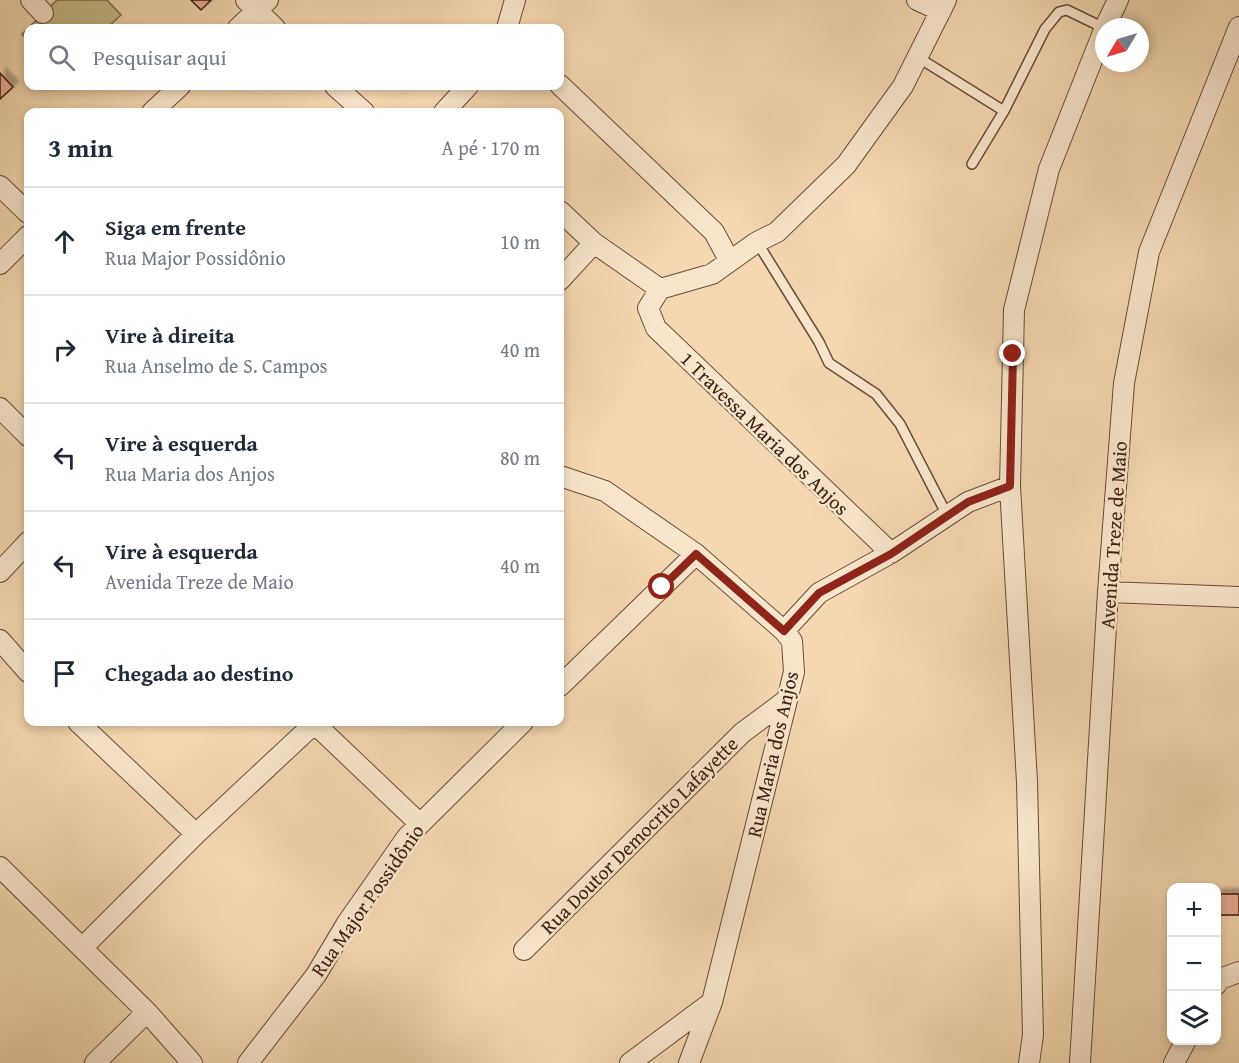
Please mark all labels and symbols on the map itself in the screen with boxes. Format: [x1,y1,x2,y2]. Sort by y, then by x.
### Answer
north arrow [1095,18,1149,72]
route end [999,340,1025,366]
street label: 1 Travessa Maria dos Anjos [674,345,856,522]
street label: Avenida Treze de Maio [1092,440,1134,630]
route start [648,573,674,599]
street label: Rua Maria dos Anjos [739,668,805,840]
street label: Rua Doutor Democrito Lafayette [534,730,744,940]
street label: Rua Major Possidônio [303,818,431,982]

